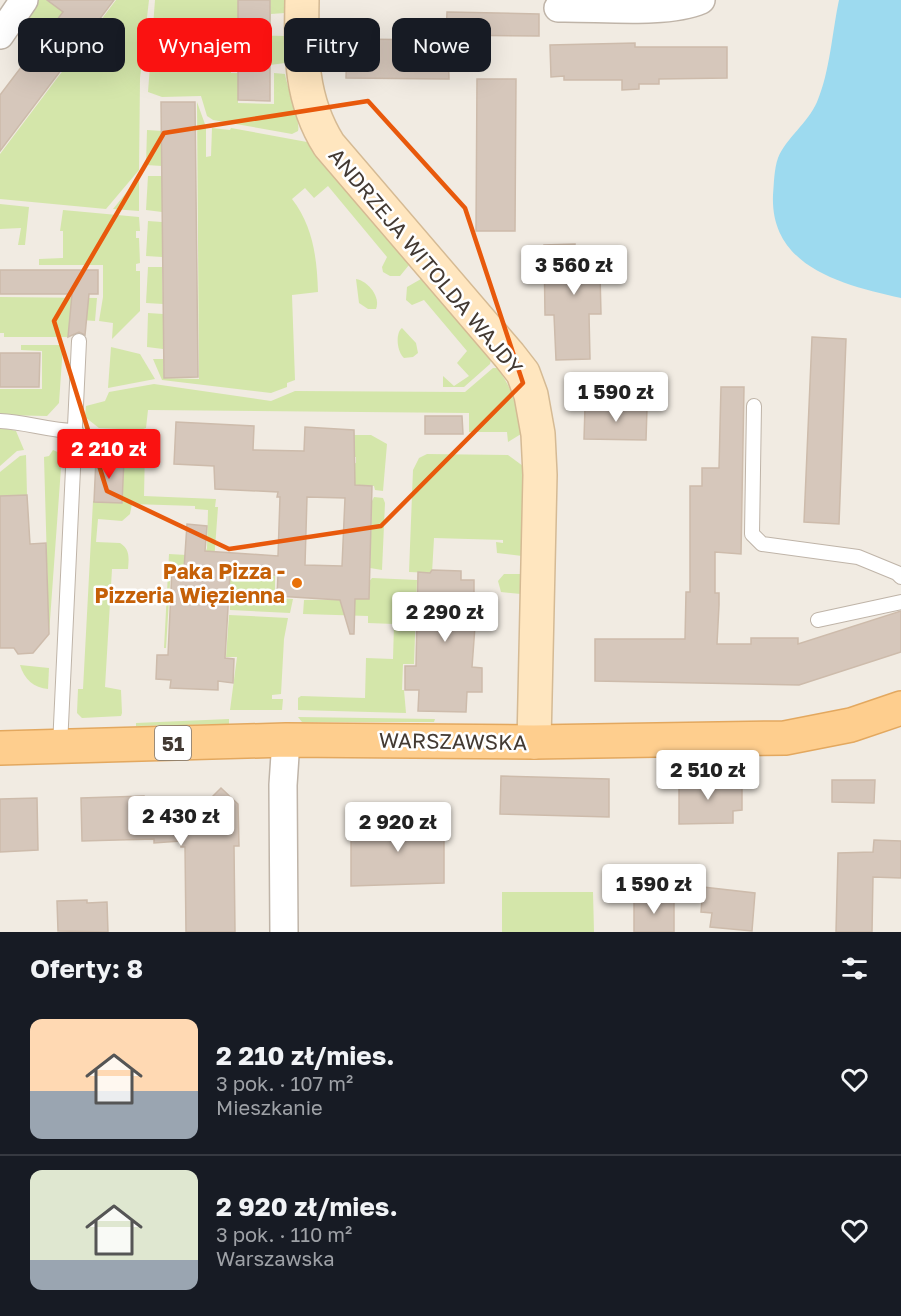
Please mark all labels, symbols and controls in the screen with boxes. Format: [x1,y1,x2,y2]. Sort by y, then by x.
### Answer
chip: Kupno [18,18,125,72]
chip: Wynajem [137,18,272,72]
chip: Filtry [284,18,380,72]
chip: Nowe [392,18,491,72]
street label: ANDRZEJA WITOLDA WAJDY [324,142,529,380]
pin: 3 560 zł [512,245,636,296]
text: 3 560 zł [535,252,613,276]
pin: 1 590 zł [554,372,678,423]
text: 1 590 zł [578,379,654,403]
pin: 2 210 zł [47,429,171,480]
text: 2 210 zł [71,436,147,460]
place label: Paka Pizza - Pizzeria Więzienna [94,558,285,608]
marker: Paka Pizza - Pizzeria Więzienna [290,576,304,590]
pin: 2 290 zł [383,592,507,643]
text: 2 290 zł [406,599,484,623]
road number: 51 [155,726,191,760]
street label: WARSZAWSKA [379,727,527,755]
pin: 2 510 zł [646,750,770,801]
text: 2 510 zł [670,757,746,781]
pin: 2 430 zł [119,796,243,847]
pin: 2 920 zł [336,802,460,853]
text: 2 430 zł [142,803,220,827]
text: 2 920 zł [359,809,437,833]
pin: 1 590 zł [592,864,716,915]
text: 1 590 zł [616,871,692,895]
icon: filters [838,952,871,985]
text: Oferty: 8 [30,953,143,984]
text: 2 210 zł/mies. [216,1040,395,1071]
icon: home [78,1043,150,1115]
icon: heart [838,1063,871,1096]
text: 3 pok. · 107 m² [216,1071,353,1095]
text: Mieszkanie [216,1095,323,1119]
text: 2 920 zł/mies. [216,1191,398,1222]
icon: home [78,1194,150,1266]
icon: heart [838,1214,871,1247]
text: 3 pok. · 110 m² [216,1222,352,1246]
text: Warszawska [216,1246,335,1270]

